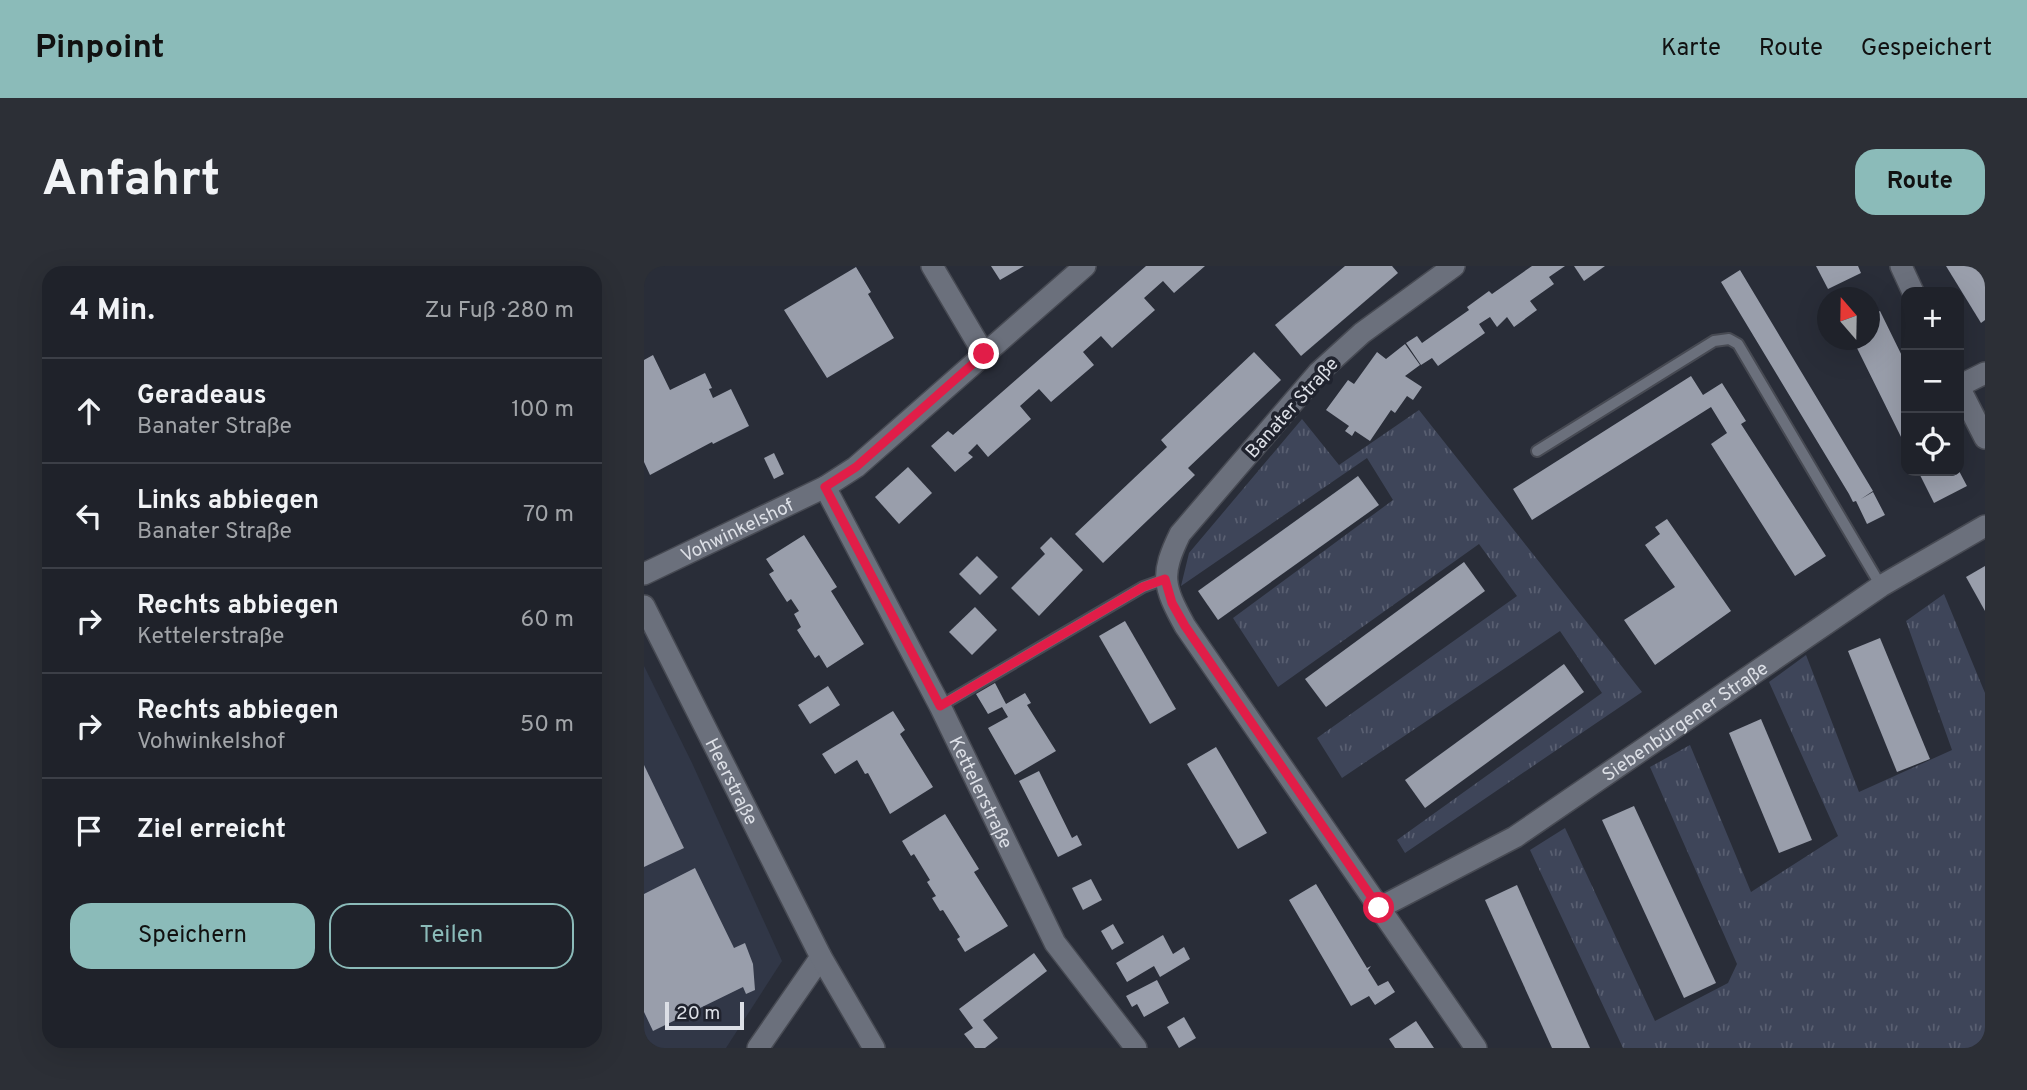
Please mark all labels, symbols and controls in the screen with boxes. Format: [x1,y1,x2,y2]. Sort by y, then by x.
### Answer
text: Pinpoint [35,28,164,70]
text: Karte [1661,34,1721,64]
text: Route [1759,34,1823,64]
text: Gespeichert [1861,34,1992,64]
button: Route [1855,149,1985,215]
text: Anfahrt [42,151,220,213]
north arrow [1817,287,1880,350]
map controls [1901,287,1964,476]
button: + [1901,287,1964,350]
text: 4 Min. [70,293,155,330]
text: Zu Fuß · 280 m [424,297,574,326]
route end [968,338,999,369]
button: − [1901,350,1964,413]
street label: Banater Straße [1241,353,1344,464]
text: Geradeaus [137,380,266,413]
icon: ahead [70,392,108,430]
text: 100 m [511,396,574,425]
text: Banater Straße [137,413,292,442]
button: locate [1901,413,1964,476]
text: Links abbiegen [137,485,319,518]
street label: Vohwinkelshof [677,494,799,568]
icon: left [70,497,108,535]
text: 70 m [523,501,574,530]
text: Banater Straße [137,518,292,547]
text: Rechts abbiegen [137,590,339,623]
icon: right [70,602,108,640]
text: 60 m [521,606,574,635]
text: Kettelerstraße [137,623,284,652]
street label: Siebenbürgener Straße [1598,657,1774,788]
text: Rechts abbiegen [137,695,339,728]
icon: right [70,707,108,745]
text: 50 m [520,711,574,740]
text: Vohwinkelshof [137,728,285,757]
street label: Kettelerstraße [943,733,1017,853]
street label: Heerstraße [698,734,762,829]
icon: arrive [70,812,108,850]
text: Ziel erreicht [137,814,286,847]
route start [1363,892,1394,923]
button: Speichern [70,903,315,969]
button: Teilen [329,903,574,969]
scale bar [665,999,744,1031]
text: 20 m [676,1002,720,1026]

